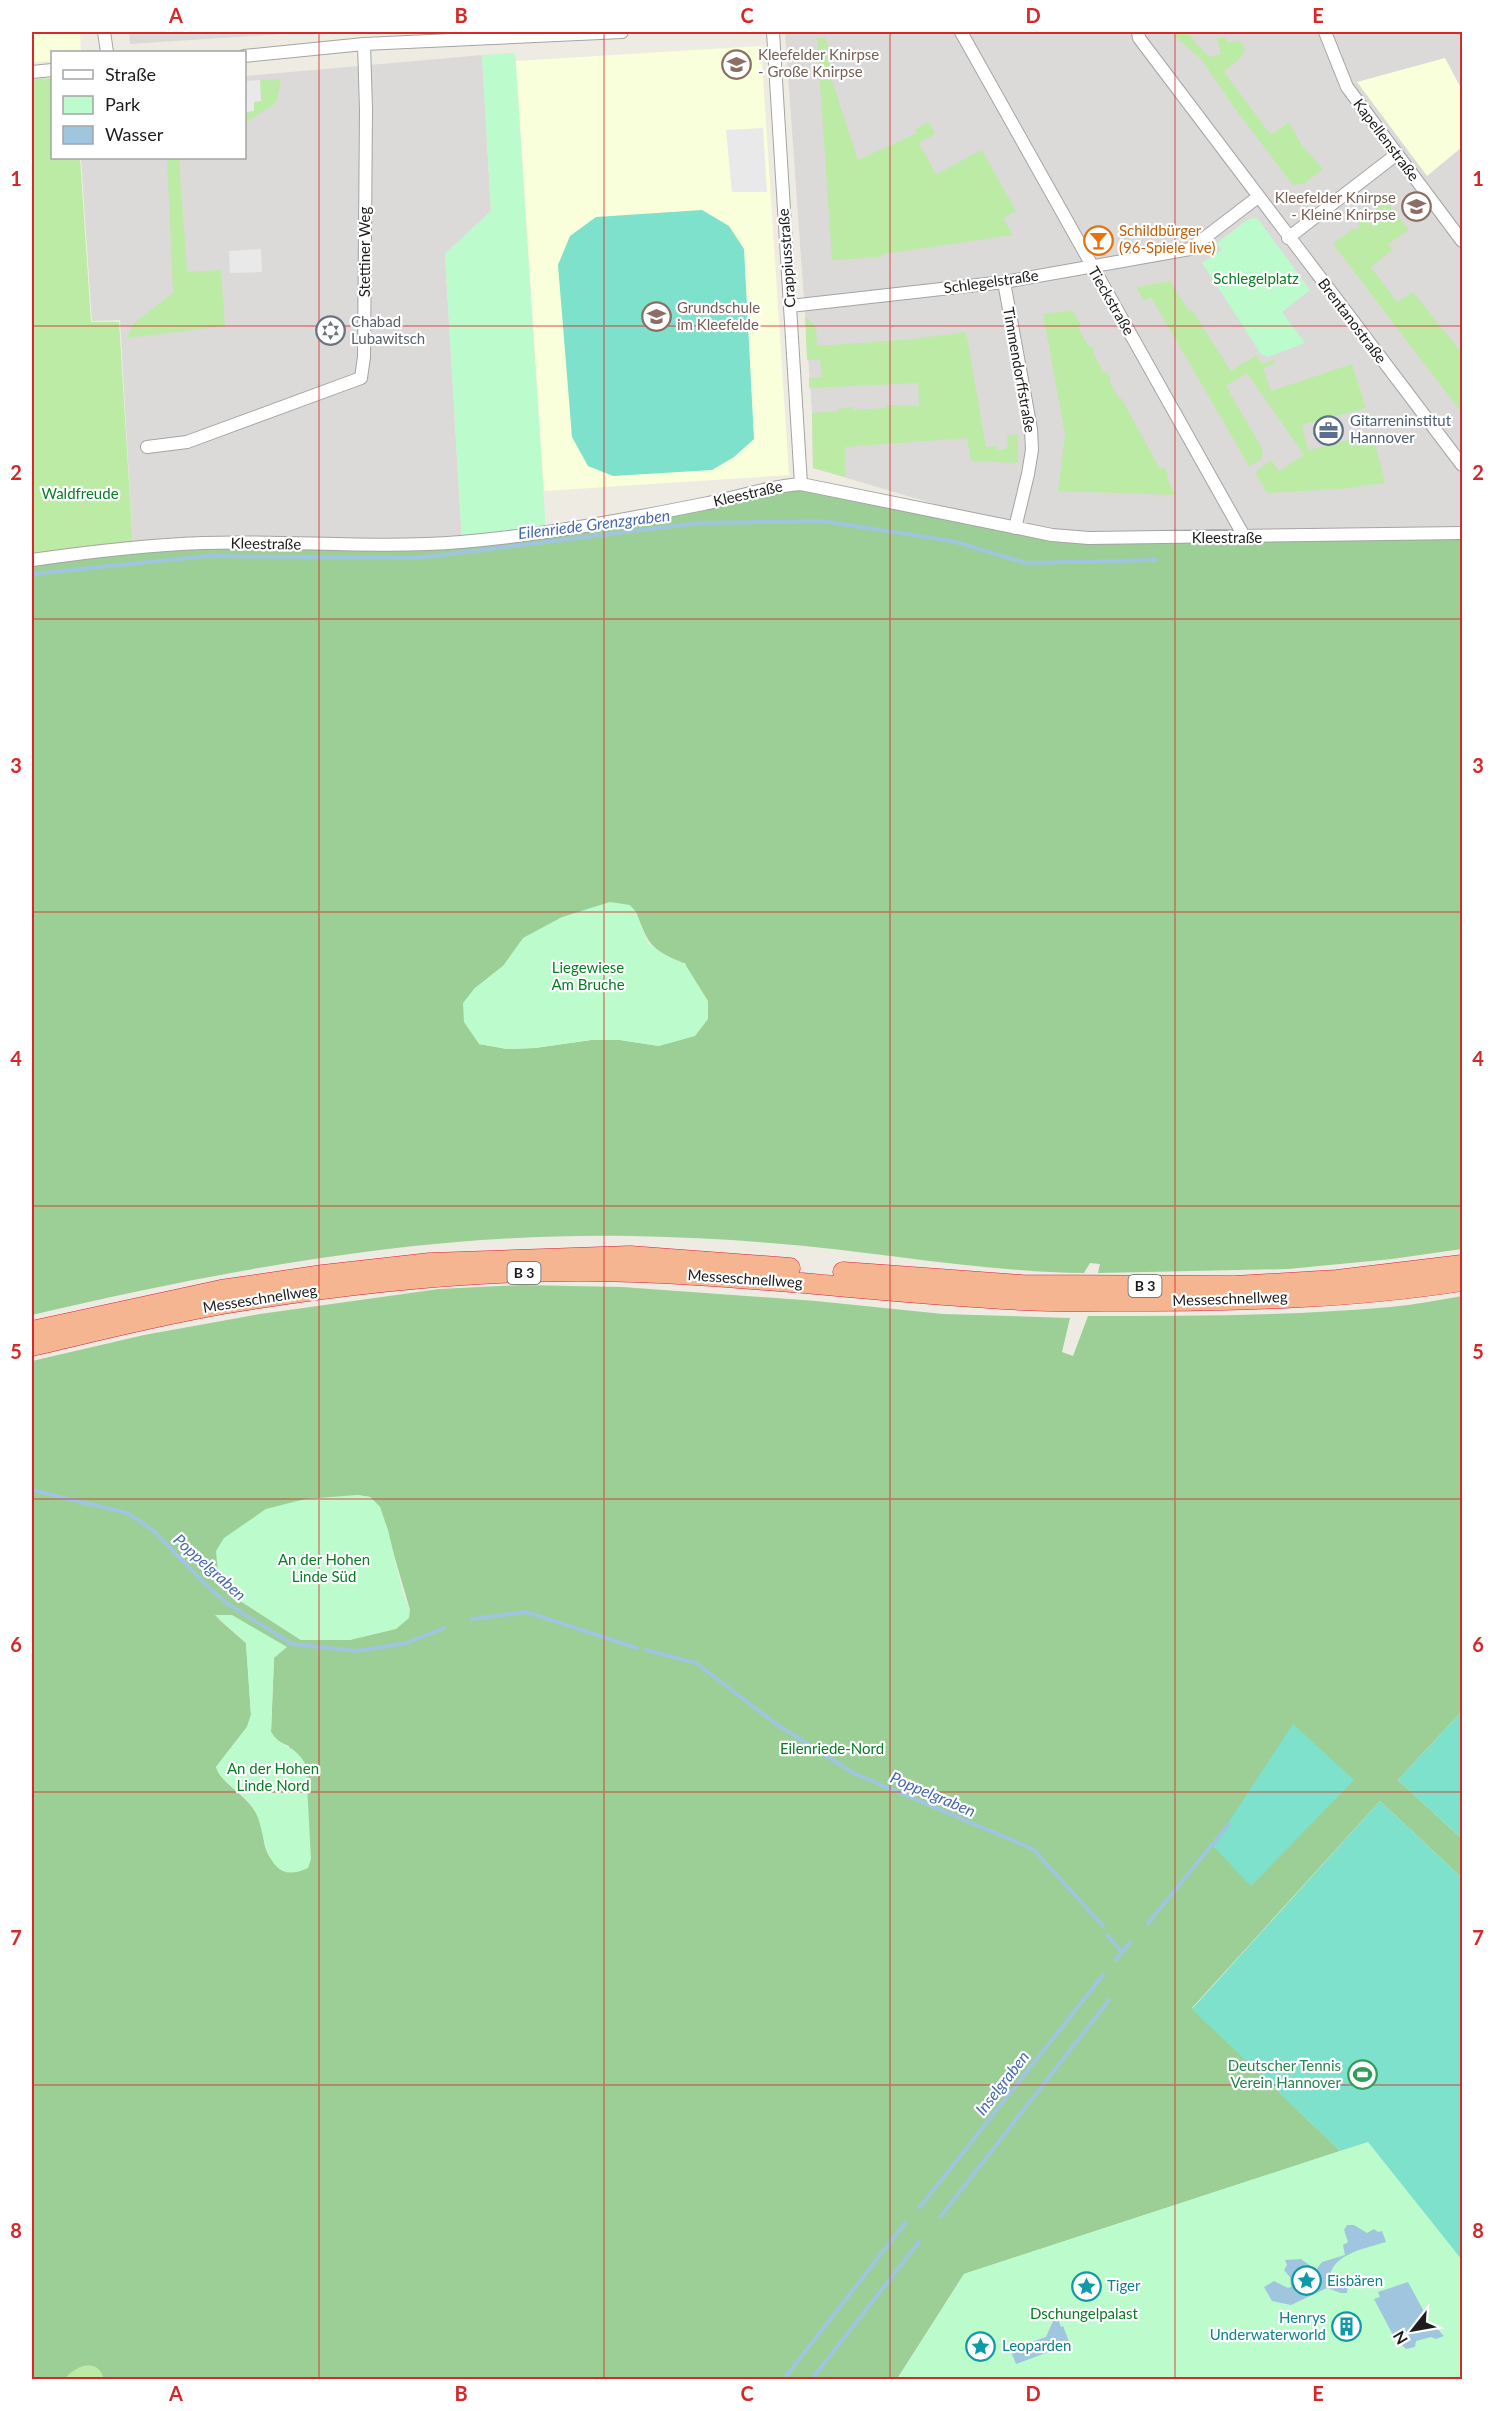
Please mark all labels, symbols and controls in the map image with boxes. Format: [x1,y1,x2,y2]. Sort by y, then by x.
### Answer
text: A [168,3,183,27]
text: B [454,3,468,27]
text: C [740,3,754,27]
text: D [1025,3,1041,27]
text: E [1312,3,1324,27]
place label: Kleefelder Knirpse - Große Knirpse [758,45,879,80]
school or university icon: Kleefelder Knirpse - Große Knirpse [721,48,753,80]
legend [51,51,246,159]
text: Straße [105,63,156,85]
text: Park [105,93,141,115]
street label: Kapellenstraße [1350,95,1424,184]
text: Wasser [105,123,164,145]
text: 1 [10,166,22,190]
text: 1 [1472,166,1484,190]
place label: Kleefelder Knirpse - Kleine Knirpse [1275,188,1396,223]
school or university icon: Kleefelder Knirpse - Kleine Knirpse [1401,191,1433,223]
street label: Stettiner Weg [355,207,373,297]
street label: Crappiusstraße [774,208,798,308]
place label: Schildbürger (96-Spiele live) [1119,221,1215,256]
bar icon: Schildbürger (96-Spiele live) [1082,224,1114,256]
street label: Tieckstraße [1085,263,1139,338]
street label: Schlegelstraße [942,265,1039,297]
park label: Schlegelplatz [1213,269,1299,287]
street label: Brentanostraße [1315,274,1391,367]
place label: Grundschule im Kleefelde [677,298,760,333]
school or university icon: Grundschule im Kleefelde [640,301,672,333]
street label: Timmendorffstraße [1000,306,1040,434]
place label: Chabad Lubawitsch [351,312,425,347]
synagogue icon: Chabad Lubawitsch [314,315,346,347]
place label: Gitarreninstitut Hannover [1350,411,1452,446]
office icon: Gitarreninstitut Hannover [1313,414,1345,446]
text: 2 [10,460,22,484]
text: 2 [1472,460,1484,484]
street label: Kleestraße [711,476,784,510]
park label: Waldfreude [41,484,119,502]
water label: Eilenriede Grenzgraben [517,505,671,542]
street label: Kleestraße [1192,528,1262,546]
street label: Kleestraße [231,533,302,553]
text: 3 [10,753,22,777]
text: 3 [1472,753,1484,777]
park label: Liegewiese Am Bruche [551,958,625,993]
text: 4 [10,1046,22,1070]
text: 4 [1472,1046,1484,1070]
road number: B 3 [508,1262,540,1284]
street label: Messeschnellweg [687,1265,803,1291]
road number: B 3 [1128,1275,1162,1297]
street label: Messeschnellweg [201,1280,318,1316]
street label: Messeschnellweg [1172,1287,1288,1309]
text: 5 [10,1339,22,1363]
text: 5 [1472,1339,1484,1363]
water label: Poppelgraben [170,1529,250,1604]
park label: An der Hohen Linde Süd [278,1550,370,1585]
text: 6 [10,1632,22,1656]
text: 6 [1472,1632,1484,1656]
park label: Eilenriede-Nord [780,1739,884,1757]
park label: An der Hohen Linde Nord [227,1759,319,1794]
water label: Poppelgraben [888,1767,979,1820]
text: 7 [10,1925,22,1949]
text: 7 [1472,1925,1484,1949]
water label: Inselgraben [971,2047,1032,2118]
place label: Deutscher Tennis Verein Hannover [1228,2056,1342,2091]
sports icon: Deutscher Tennis Verein Hannover [1346,2059,1378,2091]
text: 8 [10,2218,22,2242]
text: 8 [1472,2218,1484,2242]
place icon: Eisbären [1290,2265,1322,2297]
place icon: Tiger [1070,2270,1102,2302]
place label: Eisbären [1327,2271,1383,2289]
place label: Tiger [1107,2276,1141,2294]
north arrow [1383,2300,1443,2360]
park label: Dschungelpalast [1030,2304,1139,2322]
place label: Henrys Underwaterworld [1210,2308,1326,2343]
building icon: Henrys Underwaterworld [1331,2311,1363,2343]
text: N [1388,2328,1411,2348]
place icon: Leoparden [965,2330,997,2362]
place label: Leoparden [1002,2336,1071,2354]
text: A [168,2381,183,2405]
text: B [454,2381,468,2405]
text: C [740,2381,754,2405]
text: D [1025,2381,1041,2405]
text: E [1312,2381,1324,2405]

